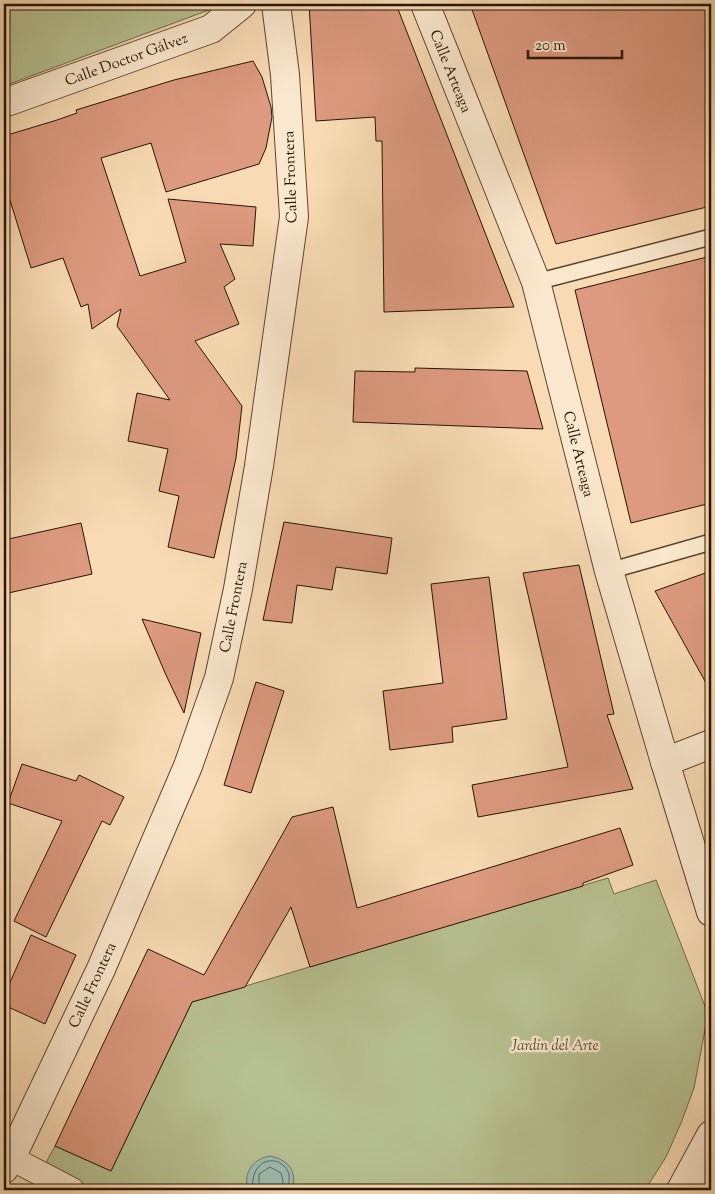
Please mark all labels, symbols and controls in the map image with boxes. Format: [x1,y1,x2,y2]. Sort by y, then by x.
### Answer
street label: Calle Arteaga [423,27,476,116]
street label: Calle Doctor Gálvez [62,28,191,92]
scale bar [528,28,621,60]
text: 20 m [535,36,566,57]
street label: Calle Frontera [279,130,304,224]
street label: Calle Arteaga [557,409,598,500]
street label: Calle Frontera [215,560,254,655]
street label: Calle Frontera [64,939,122,1032]
park label: Jardin del Arte [510,1036,599,1057]

